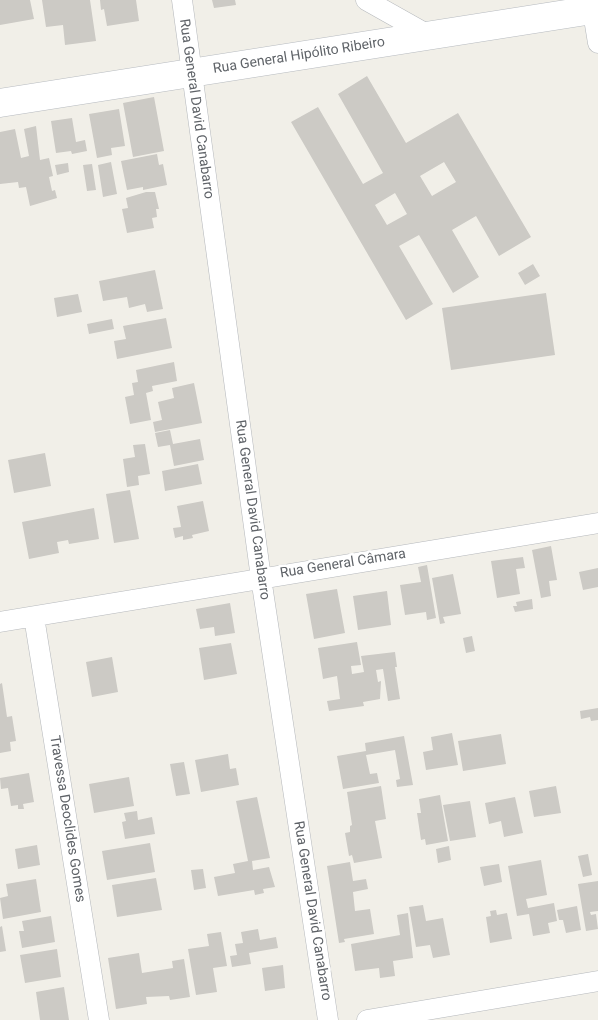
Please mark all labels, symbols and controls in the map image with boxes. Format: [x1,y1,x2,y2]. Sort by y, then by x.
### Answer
street label: Rua General David Canabarro [175,18,217,200]
street label: Rua General Hipólito Ribeiro [212,34,386,78]
street label: Rua General David Canabarro [231,419,273,601]
street label: Rua General Câmara [279,546,407,582]
street label: Travessa Deoclides Gomes [46,734,88,904]
street label: Rua General David Canabarro [289,820,335,1002]

